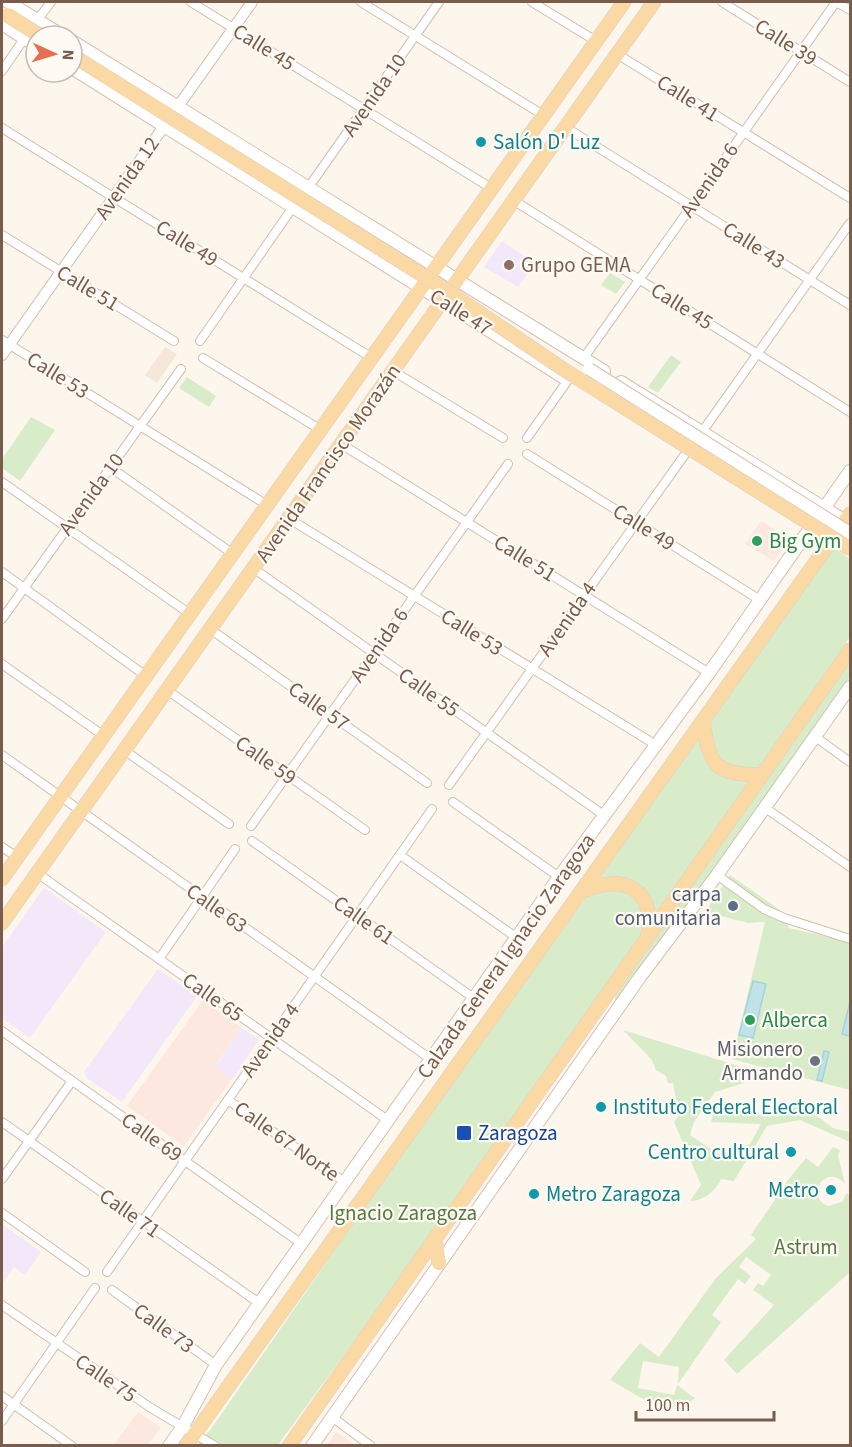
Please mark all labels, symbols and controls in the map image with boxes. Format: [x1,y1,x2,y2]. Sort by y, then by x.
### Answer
street label: Calle 39 [749,11,823,73]
street label: Calle 45 [227,16,301,78]
north arrow [24,24,84,84]
street label: Avenida 10 [334,47,414,143]
text: N [57,49,79,61]
street label: Calle 41 [651,67,725,129]
place label: Salón D' Luz [493,127,600,157]
street label: Avenida 12 [87,130,167,226]
marker: Salón D' Luz [474,135,488,149]
street label: Avenida 6 [672,137,746,223]
street label: Calle 49 [150,212,224,274]
street label: Calle 43 [717,214,791,276]
place label: Grupo GEMA [521,250,631,280]
street label: Calle 51 [51,257,125,319]
marker: Grupo GEMA [502,258,516,272]
street label: Calle 45 [645,275,719,337]
street label: Calle 47 [424,281,498,343]
street label: Calle 53 [21,344,95,406]
street label: Avenida Francisco Morazán [248,358,408,568]
street label: Avenida 10 [51,447,131,541]
street label: Calle 49 [607,496,681,558]
place label: Big Gym [769,526,841,556]
street label: Calle 51 [488,527,562,589]
marker: Big Gym [750,534,764,548]
street label: Avenida 4 [530,576,604,662]
street label: Calle 53 [435,601,509,663]
street label: Avenida 6 [342,602,416,688]
street label: Calle 55 [392,660,466,724]
street label: Calle 57 [282,674,356,738]
street label: Calle 59 [229,728,303,792]
street label: Calzada General Ignacio Zaragoza [410,827,602,1085]
street label: Calle 63 [180,876,254,940]
place label: carpa comunitaria [615,879,721,933]
street label: Calle 61 [327,888,401,952]
marker: carpa comunitaria [726,899,740,913]
street label: Calle 65 [176,965,250,1029]
street label: Avenida 4 [233,997,307,1083]
place label: Alberca [762,1005,828,1035]
marker: Alberca [743,1013,757,1027]
place label: Misionero Armando [717,1034,803,1088]
marker: Misionero Armando [808,1054,822,1068]
place label: Instituto Federal Electoral [613,1092,838,1122]
street label: Calle 67 Norte [228,1094,346,1188]
marker: Instituto Federal Electoral [594,1100,608,1114]
street label: Calle 69 [115,1105,189,1169]
place label: Zaragoza [478,1118,558,1148]
marker: Zaragoza [455,1124,473,1142]
place label: Centro cultural [648,1137,779,1167]
marker: Centro cultural [784,1145,798,1159]
place label: Metro [768,1175,819,1205]
place label: Metro Zaragoza [546,1179,681,1209]
street label: Calle 71 [93,1181,167,1245]
marker: Metro [824,1183,838,1197]
marker: Metro Zaragoza [527,1187,541,1201]
park label: Ignacio Zaragoza [329,1198,477,1228]
park label: Astrum [774,1232,838,1262]
street label: Calle 73 [127,1296,201,1360]
street label: Calle 75 [69,1346,143,1410]
scale bar [636,1384,774,1422]
text: 100 m [645,1393,690,1418]

